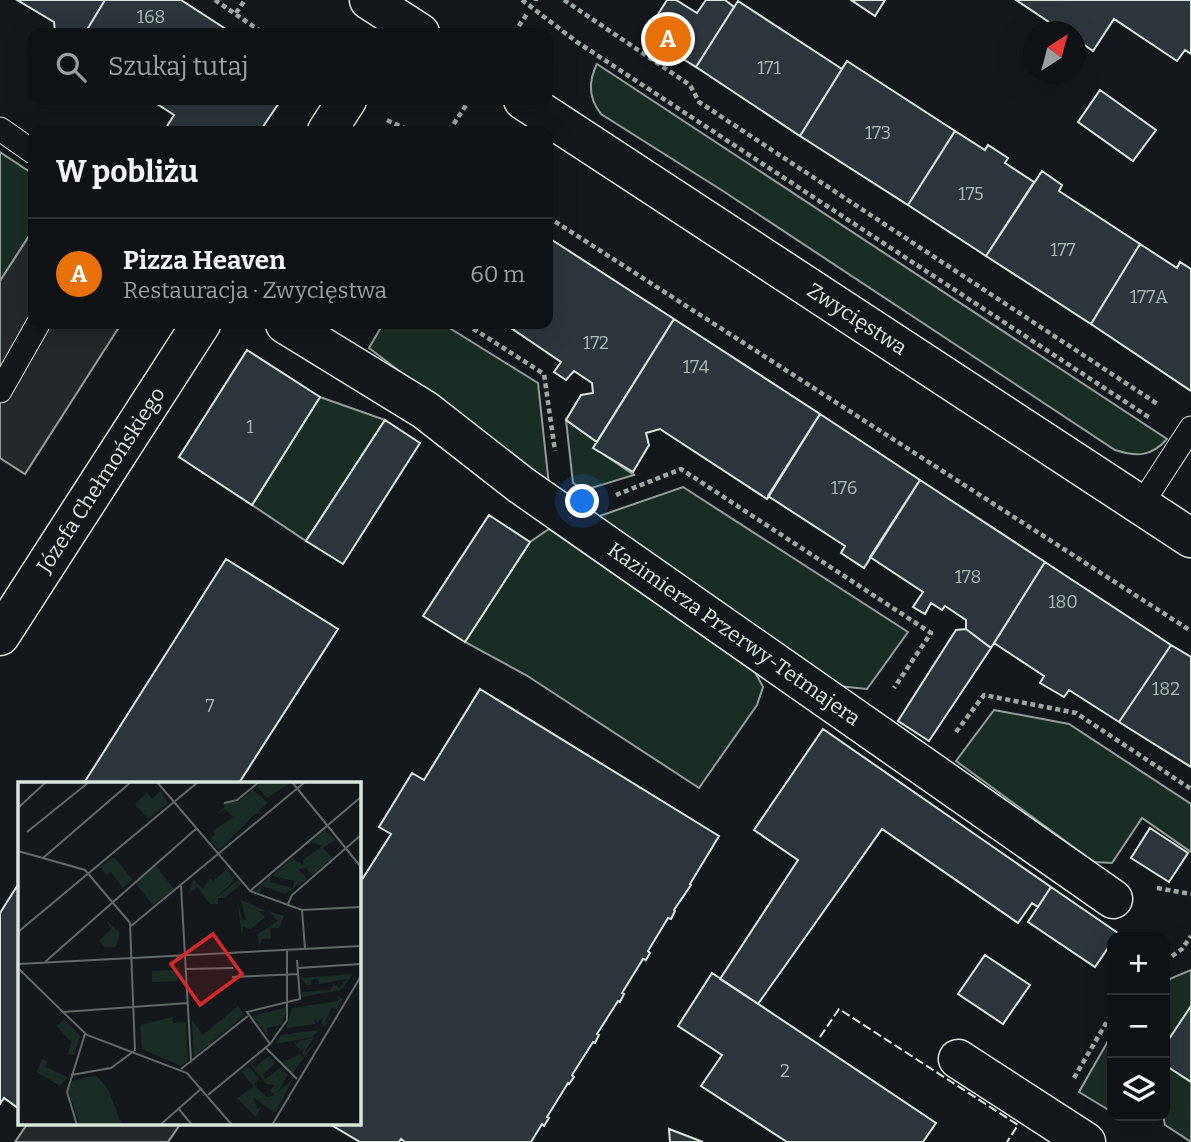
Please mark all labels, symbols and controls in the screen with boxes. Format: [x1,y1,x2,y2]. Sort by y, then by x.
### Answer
house number: 168 [137,6,165,28]
pin: A [645,13,691,65]
north arrow [1023,21,1086,84]
search box [28,28,553,105]
icon: search [52,48,90,86]
text: Szukaj tutaj [108,51,249,82]
house number: 171 [757,57,781,79]
house number: 173 [865,122,891,144]
text: W pobliżu [56,154,198,190]
house number: 175 [958,183,984,205]
house number: 177 [1050,239,1076,261]
text: Pizza Heaven [123,245,286,276]
text: A [71,260,87,288]
text: 60 m [470,260,525,288]
text: Restauracja · Zwycięstwa [123,276,387,304]
street label: Zwycięstwa [802,277,912,361]
house number: 177A [1130,286,1168,308]
house number: 172 [583,332,609,354]
house number: 174 [683,356,710,378]
street label: Józefa Chełmońskiego [31,382,171,578]
house number: 1 [246,416,254,438]
house number: 176 [831,477,857,499]
your location [565,484,599,518]
street label: Kazimierza Przerwy-Tetmajera [603,536,866,732]
house number: 178 [955,566,981,588]
house number: 180 [1048,591,1078,613]
house number: 182 [1152,678,1180,700]
house number: 7 [205,695,215,717]
inset map [18,782,360,1124]
map controls [1107,932,1170,1121]
button: + [1107,932,1170,995]
button: − [1107,995,1170,1058]
button: layers [1107,1058,1170,1121]
house number: 2 [780,1060,790,1082]

